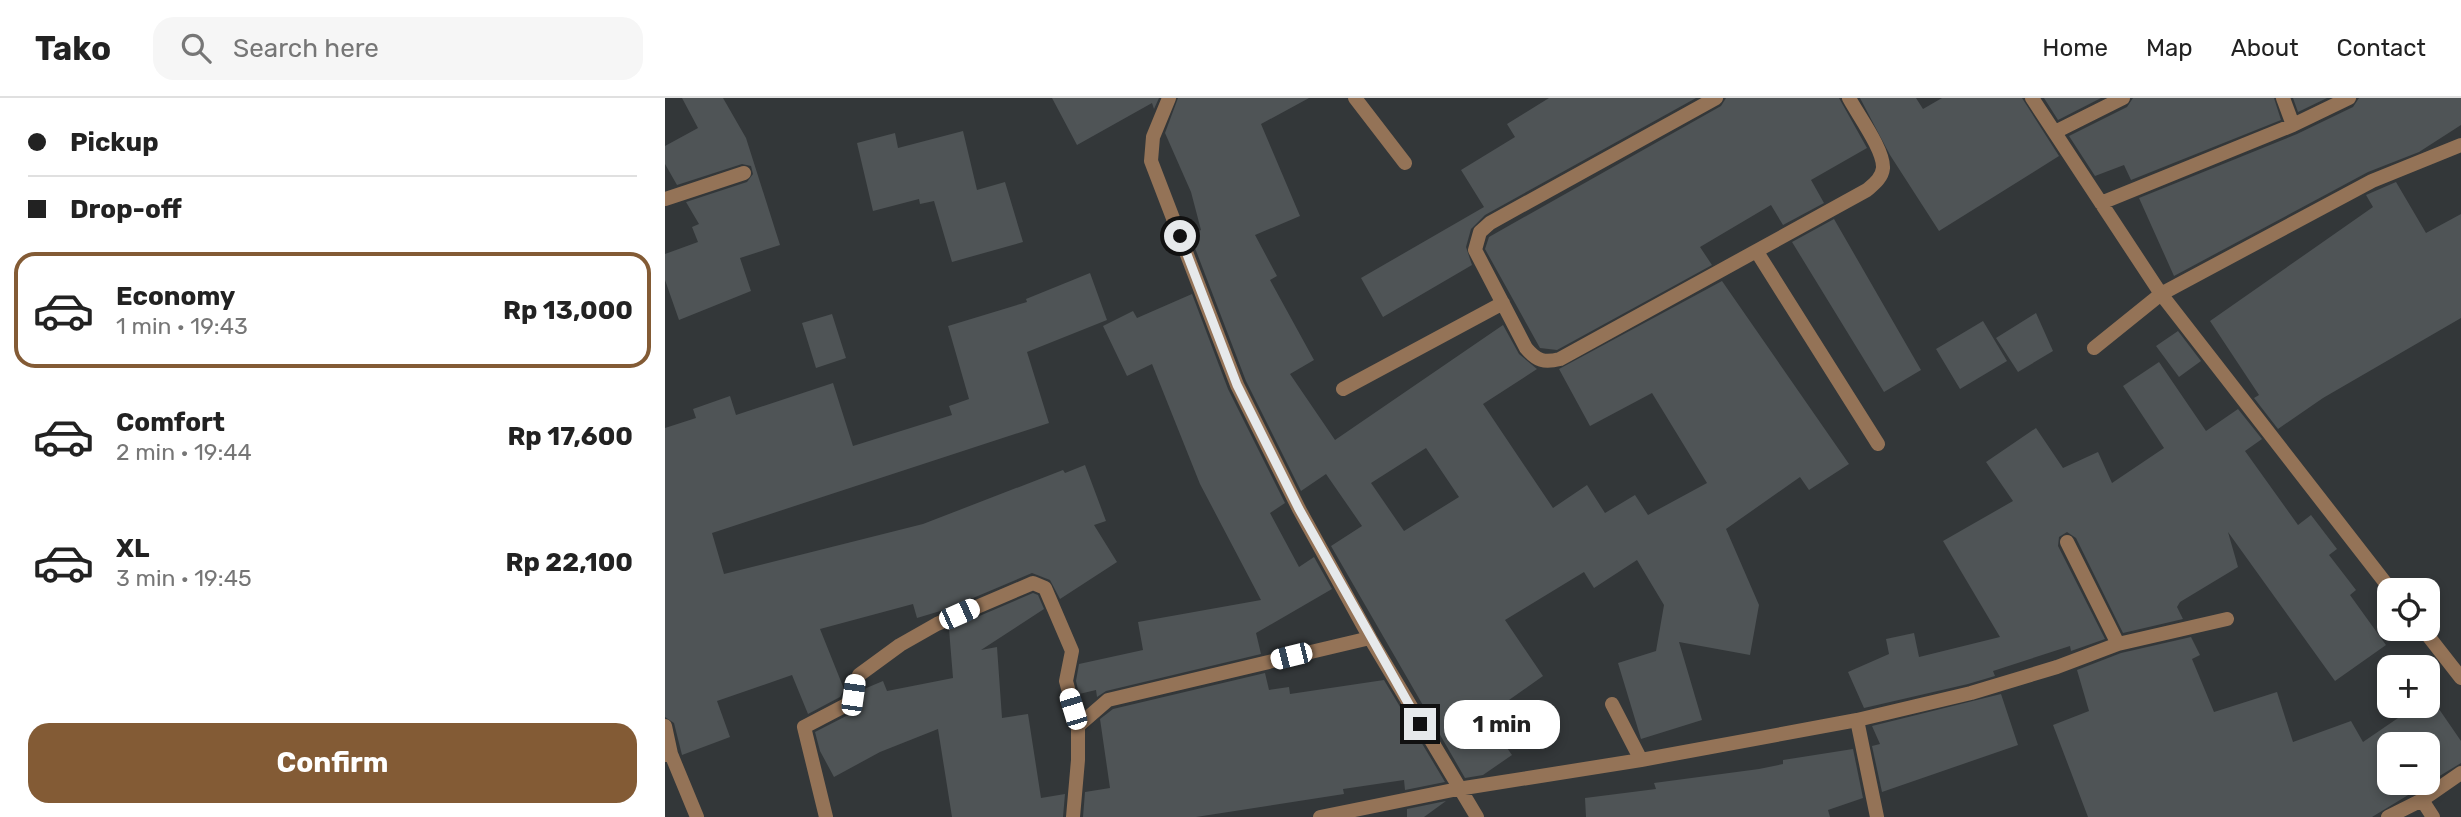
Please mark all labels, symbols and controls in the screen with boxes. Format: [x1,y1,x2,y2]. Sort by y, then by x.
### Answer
search box [153,17,643,80]
text: Tako [35,29,111,68]
icon: search [177,29,215,67]
text: Search here [233,33,379,64]
text: Home [2042,34,2108,62]
text: Map [2146,34,2193,62]
text: About [2231,34,2299,62]
text: Contact [2337,34,2426,62]
text: Pickup [70,127,159,158]
text: Drop-off [70,194,182,225]
route start [1164,220,1196,252]
icon: car [32,279,95,342]
text: Economy [116,281,235,312]
text: Rp 13,000 [503,295,633,326]
text: 1 min · 19:43 [116,312,248,340]
icon: car [32,405,95,468]
text: Comfort [116,407,225,438]
text: Rp 17,600 [507,421,633,452]
text: 2 min · 19:44 [116,438,252,466]
icon: car [32,531,95,594]
text: XL [116,533,149,564]
text: Rp 22,100 [505,547,633,578]
text: 3 min · 19:45 [116,564,252,592]
map controls [2377,578,2440,795]
button: locate [2377,578,2440,641]
car [936,596,983,632]
car [1269,641,1314,671]
button: + [2377,655,2440,718]
car [840,673,867,717]
car [1057,686,1090,732]
callout: 1 min [1445,700,1560,748]
route end [1404,708,1436,740]
text: 1 min [1473,710,1531,738]
button: Confirm [28,723,637,803]
button: − [2377,732,2440,795]

